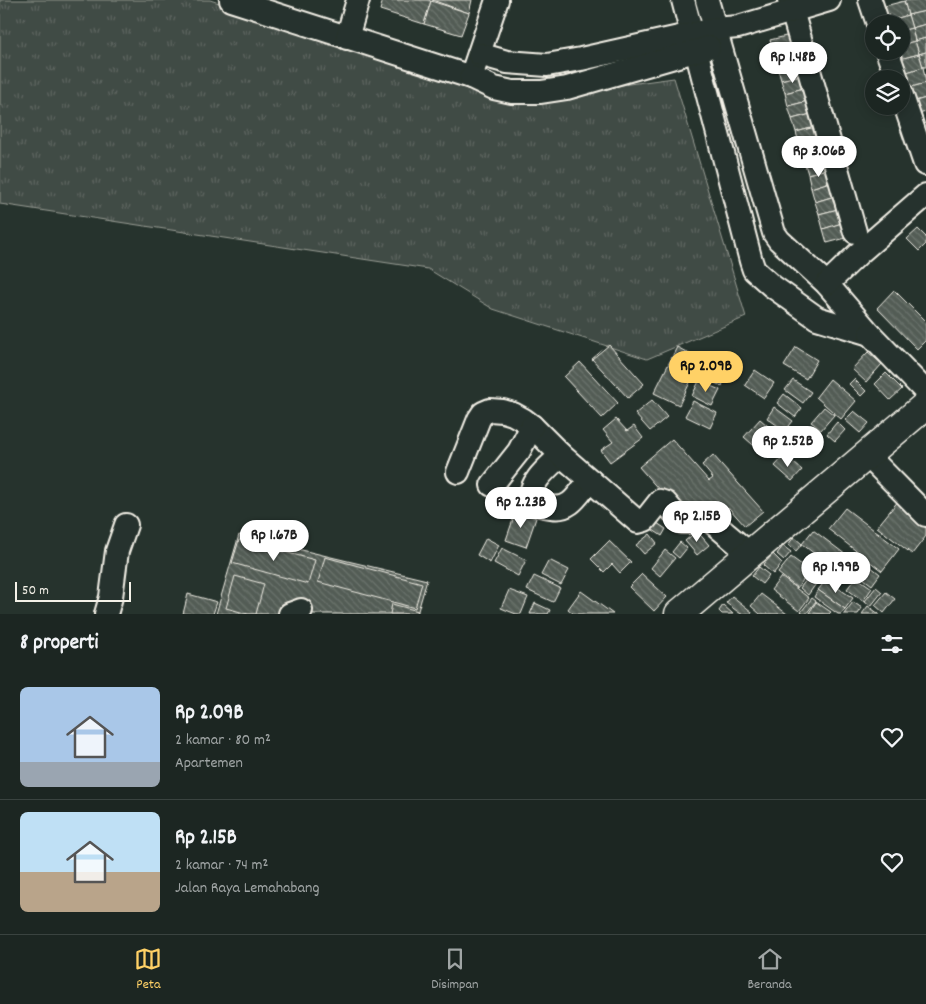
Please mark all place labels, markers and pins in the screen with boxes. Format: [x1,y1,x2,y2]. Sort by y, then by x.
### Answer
pin: Rp 1.48B [741,42,845,84]
pin: Rp 3.06B [767,136,871,178]
pin: Rp 2.09B [654,350,758,393]
pin: Rp 2.52B [736,426,840,468]
pin: Rp 2.23B [469,486,573,529]
pin: Rp 2.15B [645,500,749,543]
pin: Rp 1.67B [222,520,326,562]
pin: Rp 1.99B [784,552,888,594]

